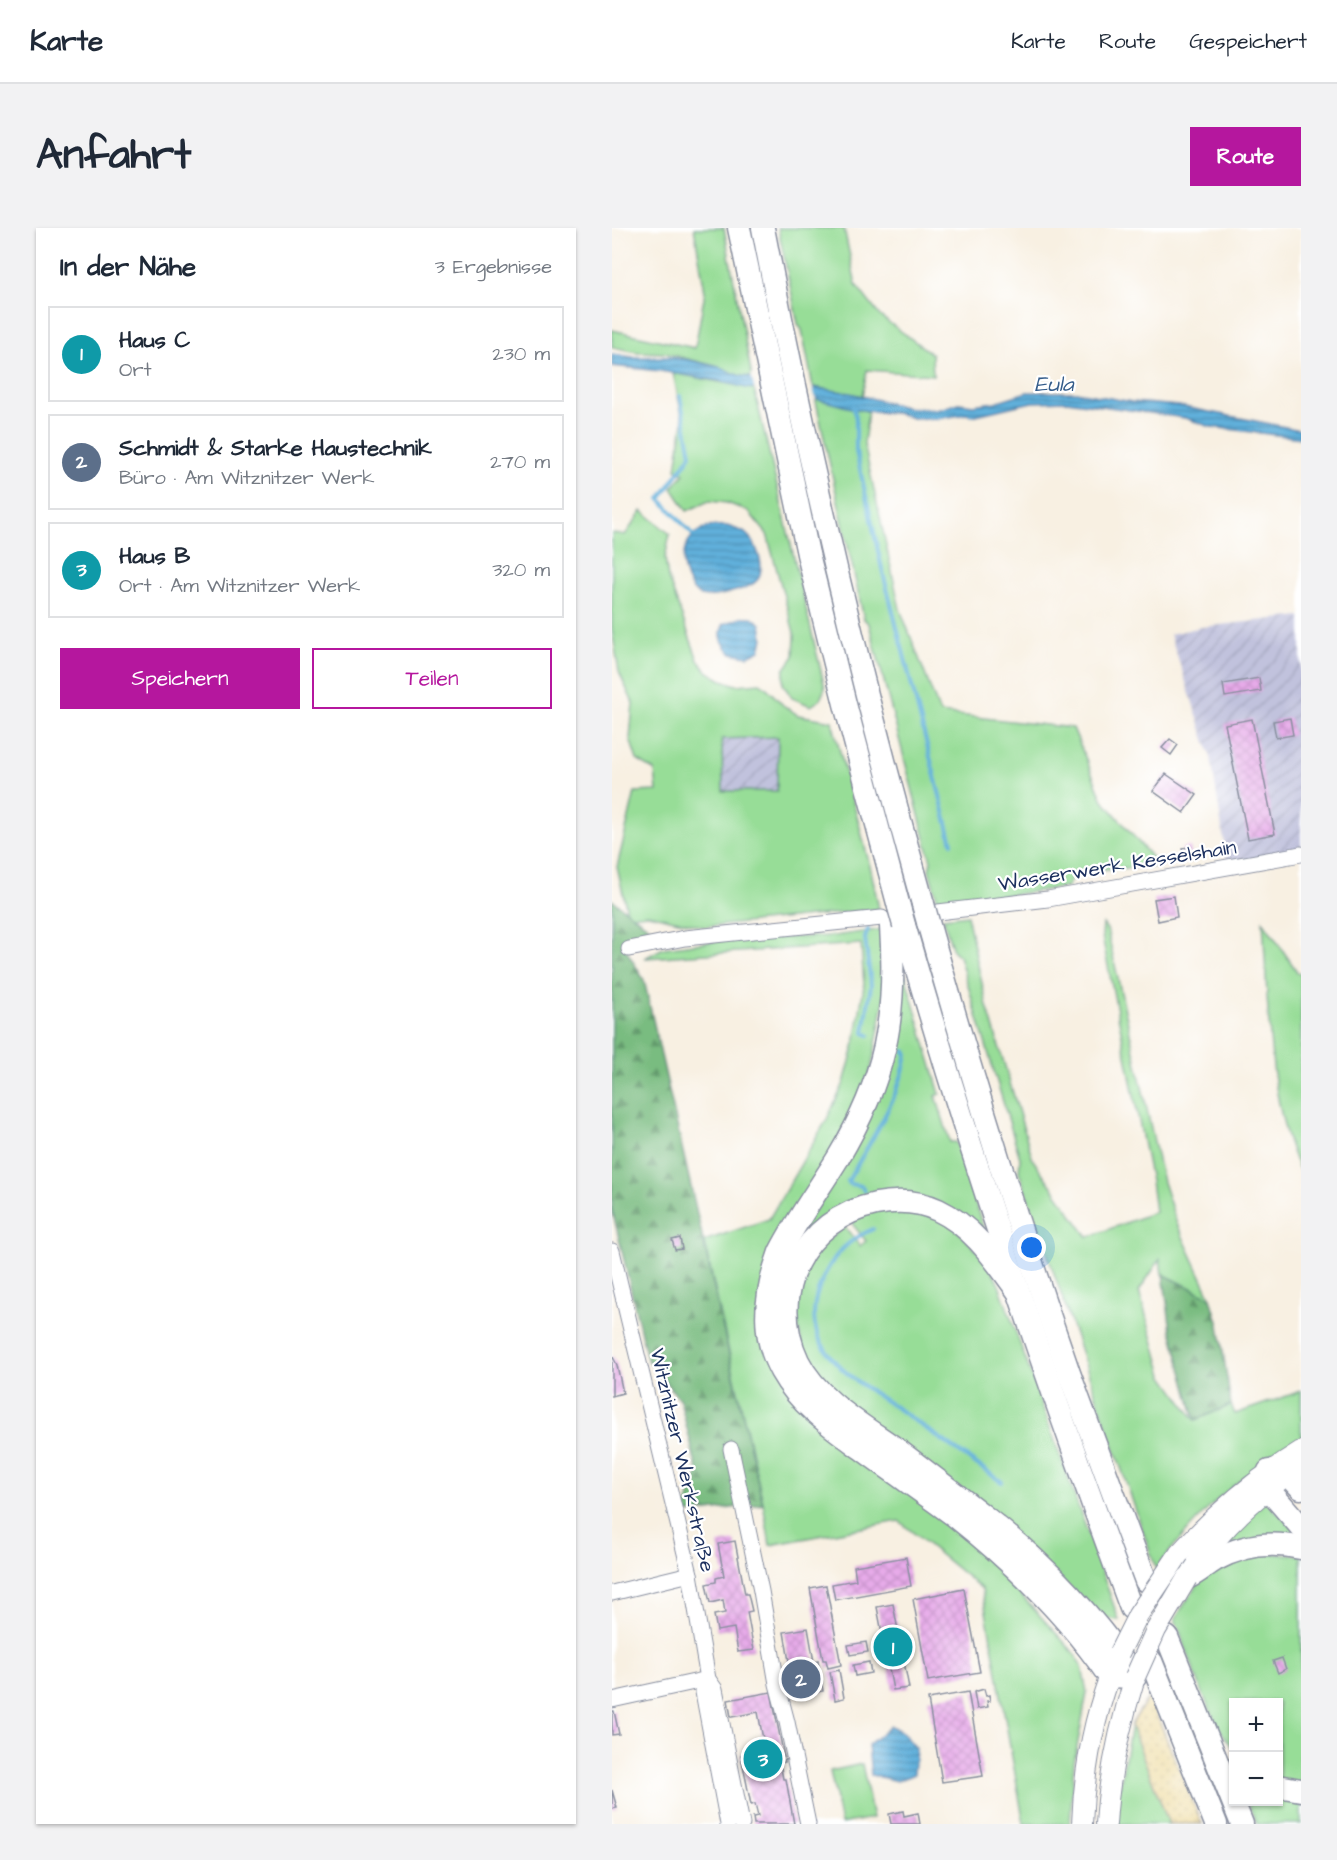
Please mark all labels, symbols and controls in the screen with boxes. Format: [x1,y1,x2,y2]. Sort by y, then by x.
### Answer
text: Karte [30,22,103,61]
text: Karte [1011,27,1066,56]
text: Route [1099,27,1156,56]
text: Gespeichert [1189,27,1307,56]
text: Anfahrt [36,127,191,185]
button: Route [1190,127,1301,186]
text: In der Nähe [60,249,196,285]
text: 3 Ergebnisse [435,253,552,281]
text: Haus C [119,325,190,356]
text: 1 [80,340,83,368]
text: 230 m [492,340,550,368]
text: Ort [119,356,152,384]
water label: Eula [1035,369,1075,400]
text: Schmidt & Starke Haustechnik [119,433,432,464]
text: 2 [76,448,87,476]
text: 270 m [490,448,550,476]
text: Büro · Am Witznitzer Werk [119,464,375,492]
text: Haus B [119,541,190,572]
text: 3 [76,556,87,584]
text: 320 m [492,556,550,584]
text: Ort · Am Witznitzer Werk [119,572,360,600]
button: Speichern [60,648,300,709]
button: Teilen [312,648,552,709]
street label: Wasserwerk Kesselshain [996,832,1238,899]
your location [1017,1233,1046,1262]
street label: Witznitzer Werkstraße [643,1345,722,1575]
pin: 1 [874,1624,912,1670]
pin: 2 [782,1656,820,1702]
map controls [1229,1698,1283,1806]
button: + [1229,1698,1283,1752]
pin: 3 [744,1736,782,1781]
button: − [1229,1752,1283,1806]

